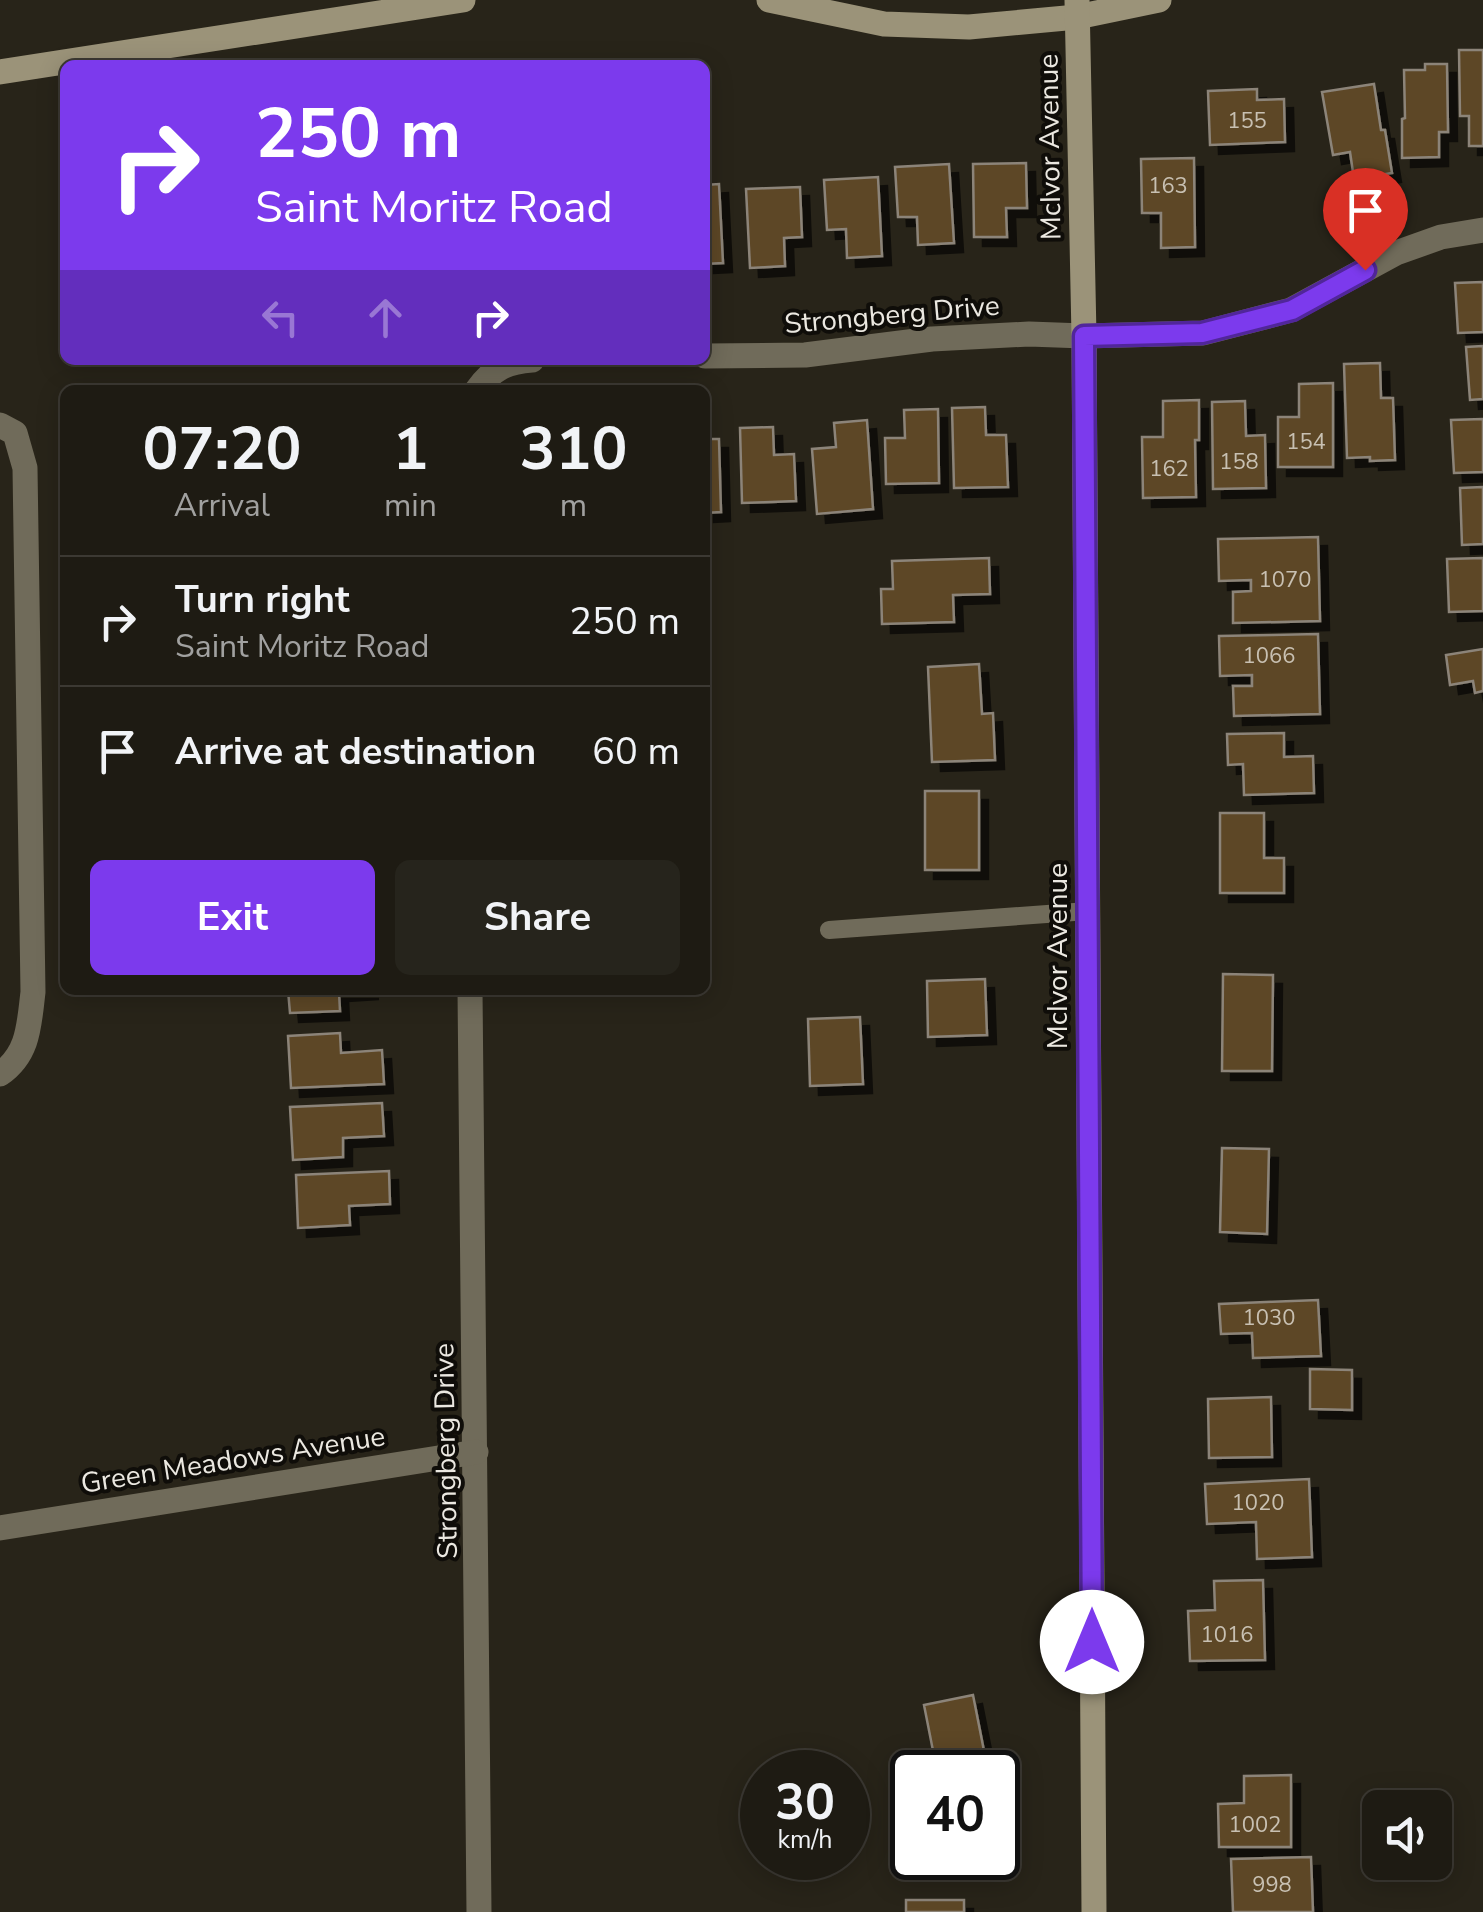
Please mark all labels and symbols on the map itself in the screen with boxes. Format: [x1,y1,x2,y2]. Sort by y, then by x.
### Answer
street label: McIvor Avenue [1029,53,1071,241]
house number: 155 [1227,106,1267,136]
pin [1323,168,1408,271]
house number: 163 [1148,171,1188,201]
street label: Strongberg Drive [783,287,1001,343]
house number: 154 [1286,427,1326,457]
house number: 158 [1219,447,1259,477]
house number: 162 [1149,454,1189,484]
house number: 1070 [1259,565,1311,595]
house number: 1066 [1243,641,1295,671]
street label: McIvor Avenue [1039,863,1077,1049]
house number: 1030 [1243,1303,1295,1333]
street label: Strongberg Drive [425,1343,467,1559]
street label: Green Meadows Avenue [78,1417,388,1503]
house number: 1020 [1232,1488,1284,1518]
position arrow [1040,1590,1144,1694]
house number: 1016 [1201,1620,1253,1650]
speed limit sign: 40 [890,1750,1020,1880]
house number: 1002 [1229,1810,1281,1840]
house number: 998 [1252,1870,1292,1900]

